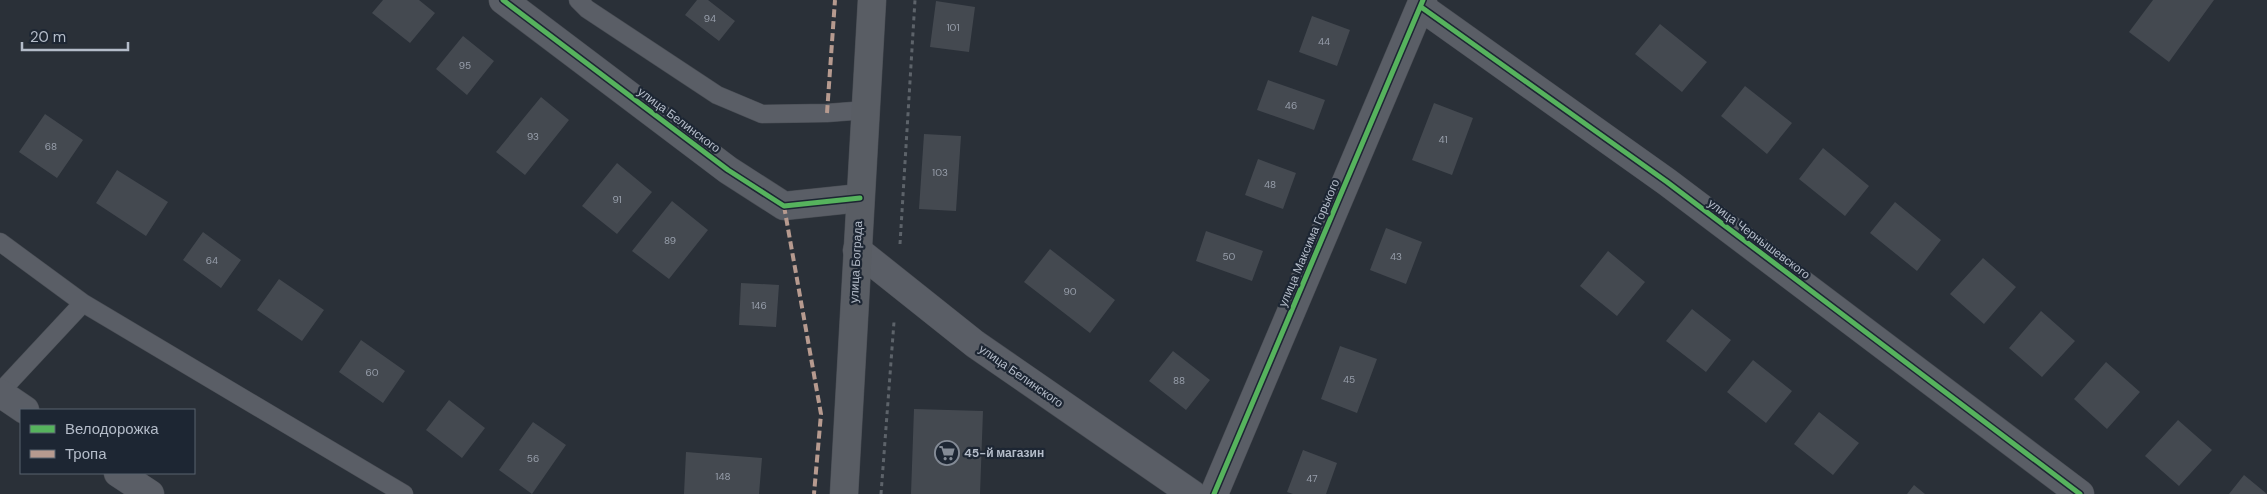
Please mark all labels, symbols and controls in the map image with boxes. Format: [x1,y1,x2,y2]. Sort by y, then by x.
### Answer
house number: 94 [704,12,716,25]
scale bar [22,20,129,52]
house number: 101 [946,21,960,34]
text: 20 m [30,27,66,47]
house number: 44 [1318,35,1330,48]
house number: 95 [459,59,471,72]
street label: улица Белинского [634,84,724,157]
house number: 46 [1285,99,1297,112]
house number: 93 [527,130,539,143]
house number: 41 [1438,133,1448,146]
house number: 68 [45,140,57,153]
house number: 103 [932,166,948,179]
street label: улица Максима Горького [1275,176,1343,309]
house number: 48 [1264,178,1276,191]
house number: 91 [612,193,622,206]
street label: улица Чернышевского [1705,195,1814,283]
street label: улица Бограда [846,220,866,303]
house number: 89 [664,234,676,247]
house number: 50 [1223,250,1236,263]
house number: 43 [1390,250,1402,263]
house number: 64 [206,254,218,267]
house number: 90 [1063,285,1077,298]
house number: 146 [751,299,767,312]
street label: улица Белинского [976,341,1067,411]
house number: 60 [365,366,379,379]
house number: 45 [1343,373,1355,386]
house number: 88 [1173,374,1185,387]
legend [20,409,195,474]
text: Велодорожка [65,419,159,439]
supermarket icon: 45-й магазин [934,440,960,466]
text: Тропа [65,444,107,464]
place label: 45-й магазин [964,445,1044,461]
house number: 56 [527,452,539,465]
house number: 148 [715,470,731,483]
house number: 47 [1306,472,1318,485]

